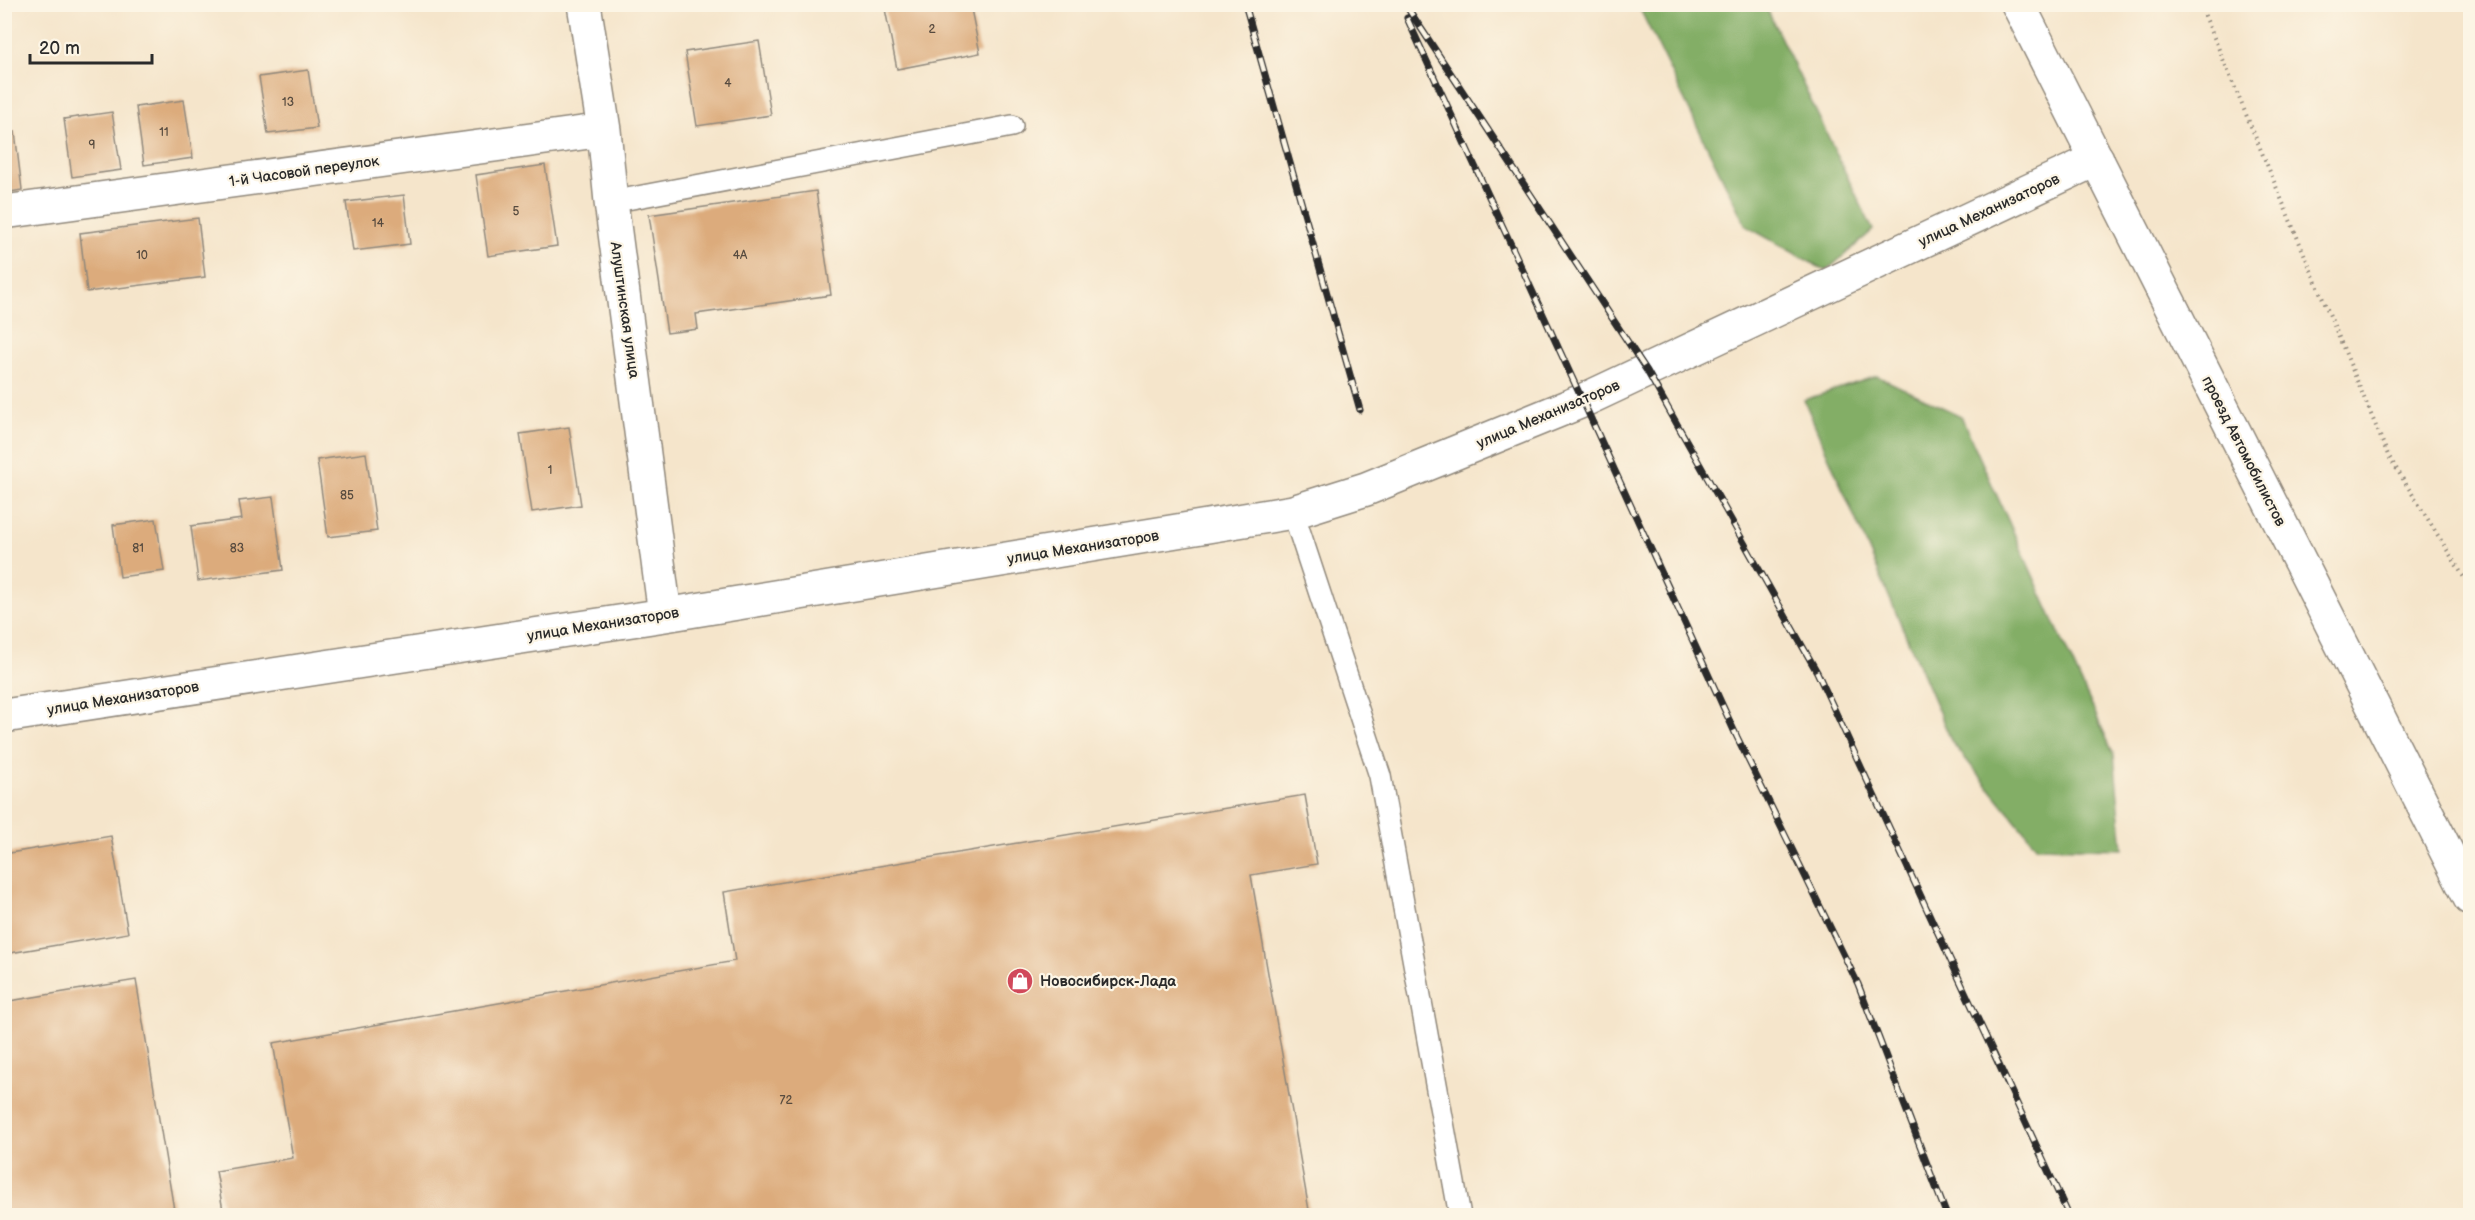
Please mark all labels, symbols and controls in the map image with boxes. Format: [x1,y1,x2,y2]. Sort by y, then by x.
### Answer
house number: 2 [928,22,936,37]
scale bar [30,27,152,65]
text: 20 m [39,38,80,59]
house number: 4 [724,76,732,91]
house number: 13 [282,95,294,110]
house number: 11 [159,125,169,140]
house number: 9 [89,138,96,153]
street label: 1-й Часовой переулок [228,152,380,191]
street label: улица Механизаторов [1916,169,2063,252]
house number: 5 [513,204,520,219]
house number: 14 [372,216,385,231]
street label: Алуштинская улица [605,240,644,380]
house number: 10 [136,248,148,263]
house number: 4А [733,248,748,263]
street label: проезд Автомобилистов [2197,373,2290,530]
street label: улица Механизаторов [1474,376,1623,453]
house number: 1 [548,463,552,478]
house number: 85 [340,488,354,503]
street label: улица Механизаторов [1006,526,1161,569]
house number: 81 [132,541,144,556]
house number: 83 [230,541,244,556]
street label: улица Механизаторов [526,603,681,646]
street label: улица Механизаторов [46,677,201,720]
shop icon: Новосибирск-Лада [1005,966,1035,996]
place label: Новосибирск-Лада [1040,972,1176,991]
house number: 72 [780,1093,792,1108]

